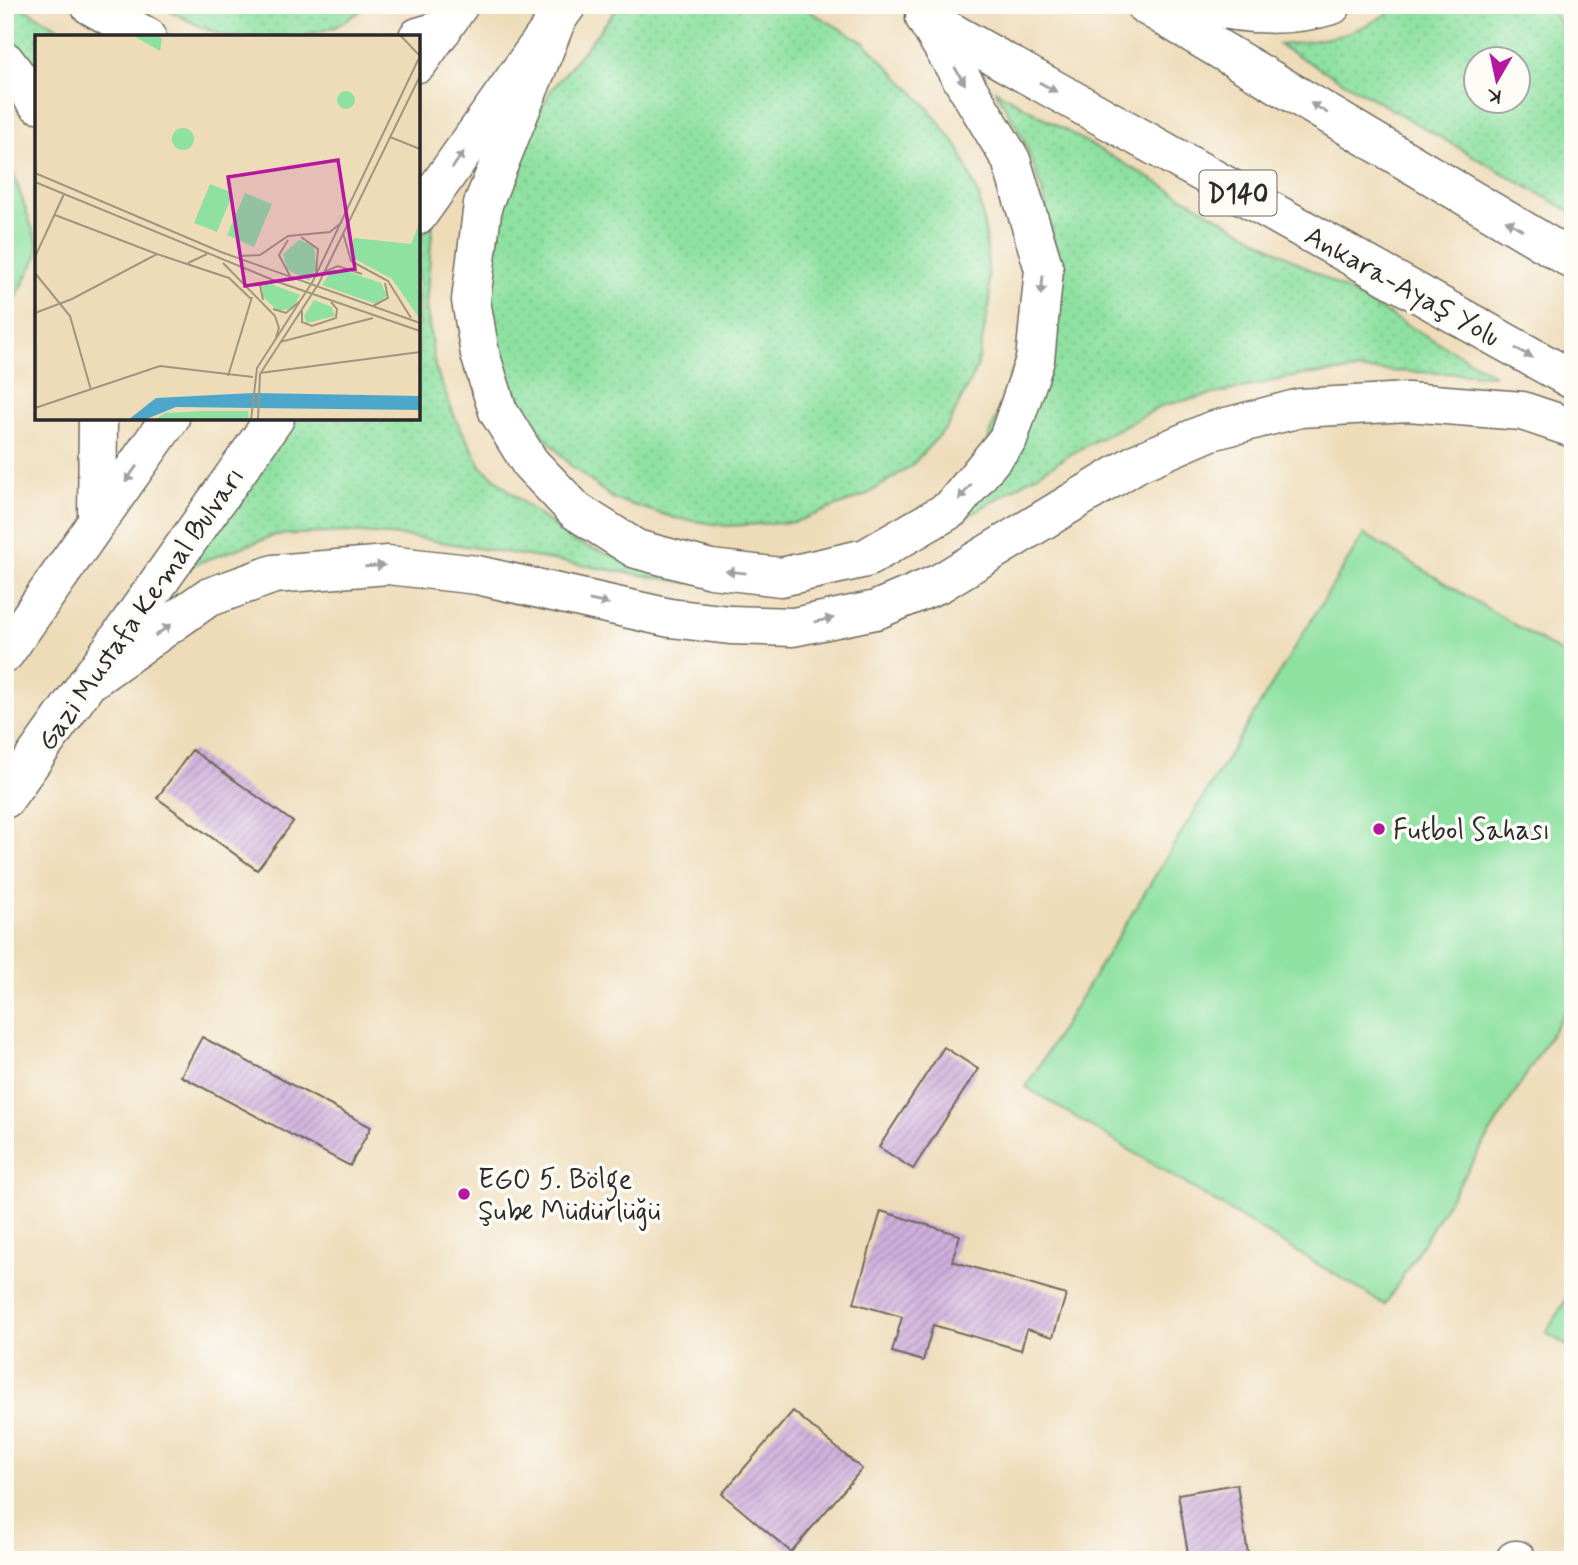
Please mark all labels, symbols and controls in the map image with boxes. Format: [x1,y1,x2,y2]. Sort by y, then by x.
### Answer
inset map [35,35,420,420]
north arrow [1462,46,1532,116]
one-way arrow [954,67,967,86]
one-way arrow [1038,81,1058,93]
text: K [1485,82,1503,109]
one-way arrow [1309,102,1328,115]
one-way arrow [451,151,465,169]
road number: D140 [1200,170,1276,216]
street label: Ankara-Ayaş Yolu [1297,218,1506,356]
one-way arrow [1505,219,1524,231]
one-way arrow [1036,274,1047,296]
one-way arrow [1515,347,1534,359]
street label: Gazi Mustafa Kemal Bulvarı [30,460,254,759]
one-way arrow [124,465,138,483]
one-way arrow [957,482,972,500]
one-way arrow [365,561,387,572]
one-way arrow [725,566,747,577]
one-way arrow [588,597,610,608]
one-way arrow [813,615,835,626]
one-way arrow [154,623,172,637]
place label: Futbol Sahası [1393,813,1550,850]
marker: Futbol Sahası [1371,821,1387,837]
place label: EGO 5. Bölge Şube Müdürlüğü [478,1162,660,1231]
marker: EGO 5. Bölge Şube Müdürlüğü [456,1186,472,1202]

